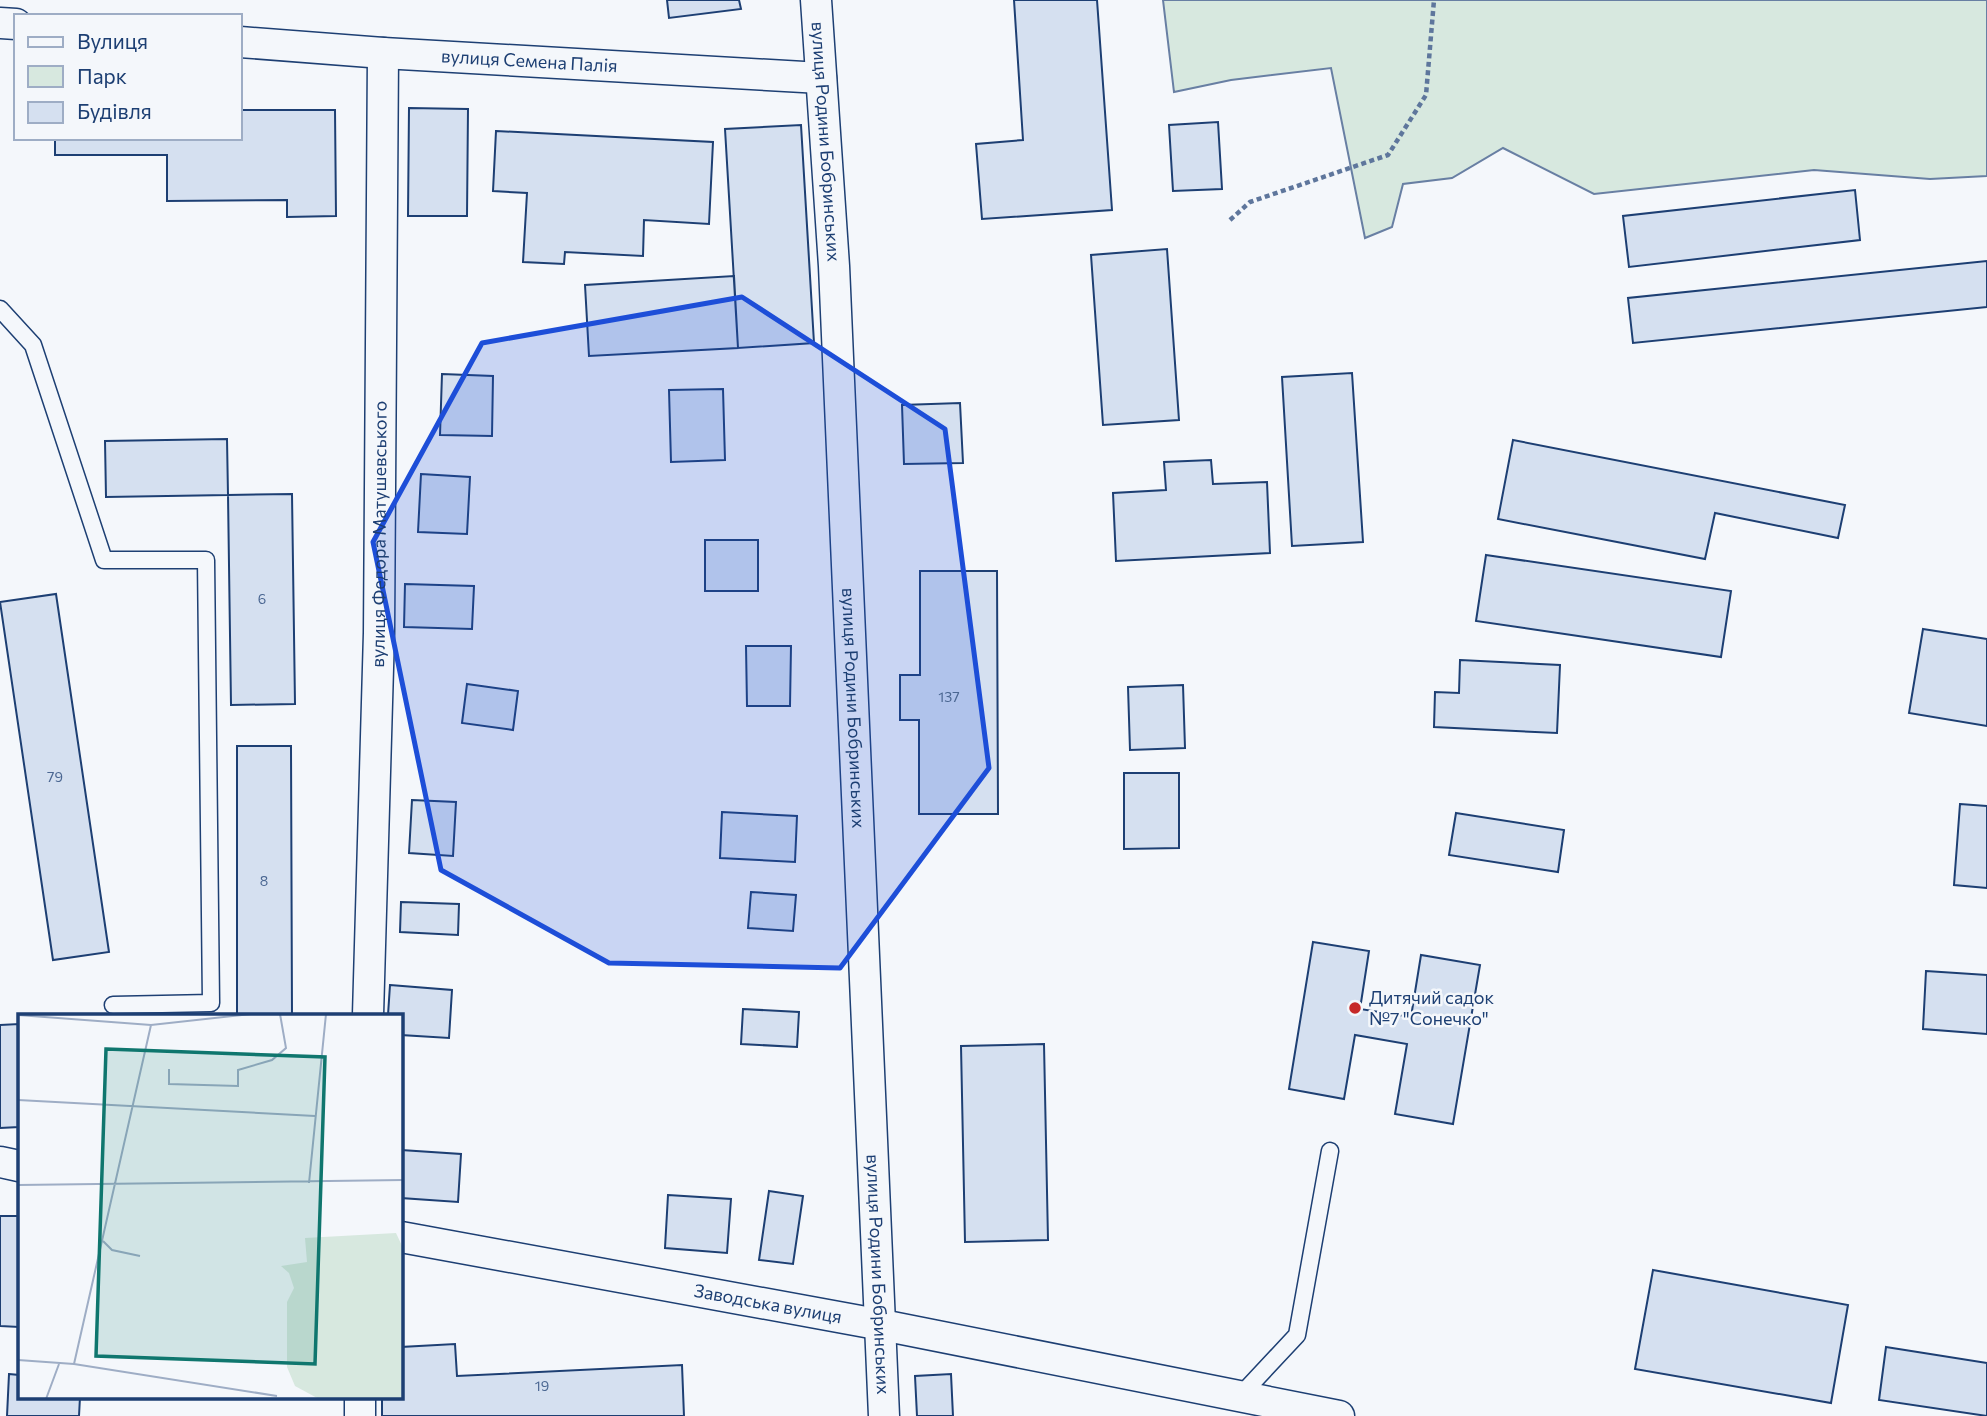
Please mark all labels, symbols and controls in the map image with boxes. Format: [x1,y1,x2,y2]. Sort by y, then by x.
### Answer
legend [14,14,242,140]
street label: вулиця Родини Бобринських [807,21,846,263]
text: Вулиця [77,28,148,53]
street label: вулиця Семена Палія [440,44,618,76]
text: Парк [77,63,127,88]
text: Будівля [77,98,152,123]
street label: вулиця Федора Матушевського [366,401,391,668]
street label: вулиця Родини Бобринських [838,587,870,829]
house number: 6 [258,590,266,607]
house number: 137 [938,688,960,705]
house number: 79 [47,768,63,785]
house number: 8 [260,872,268,889]
place label: Дитячий садок №7 "Сонечко" [1369,986,1495,1029]
marker: Дитячий садок №7 "Сонечко" [1347,1000,1363,1016]
inset map [18,1014,402,1398]
street label: вулиця Родини Бобринських [863,1154,895,1396]
street label: Заводська вулиця [692,1279,844,1327]
house number: 19 [535,1377,549,1394]

